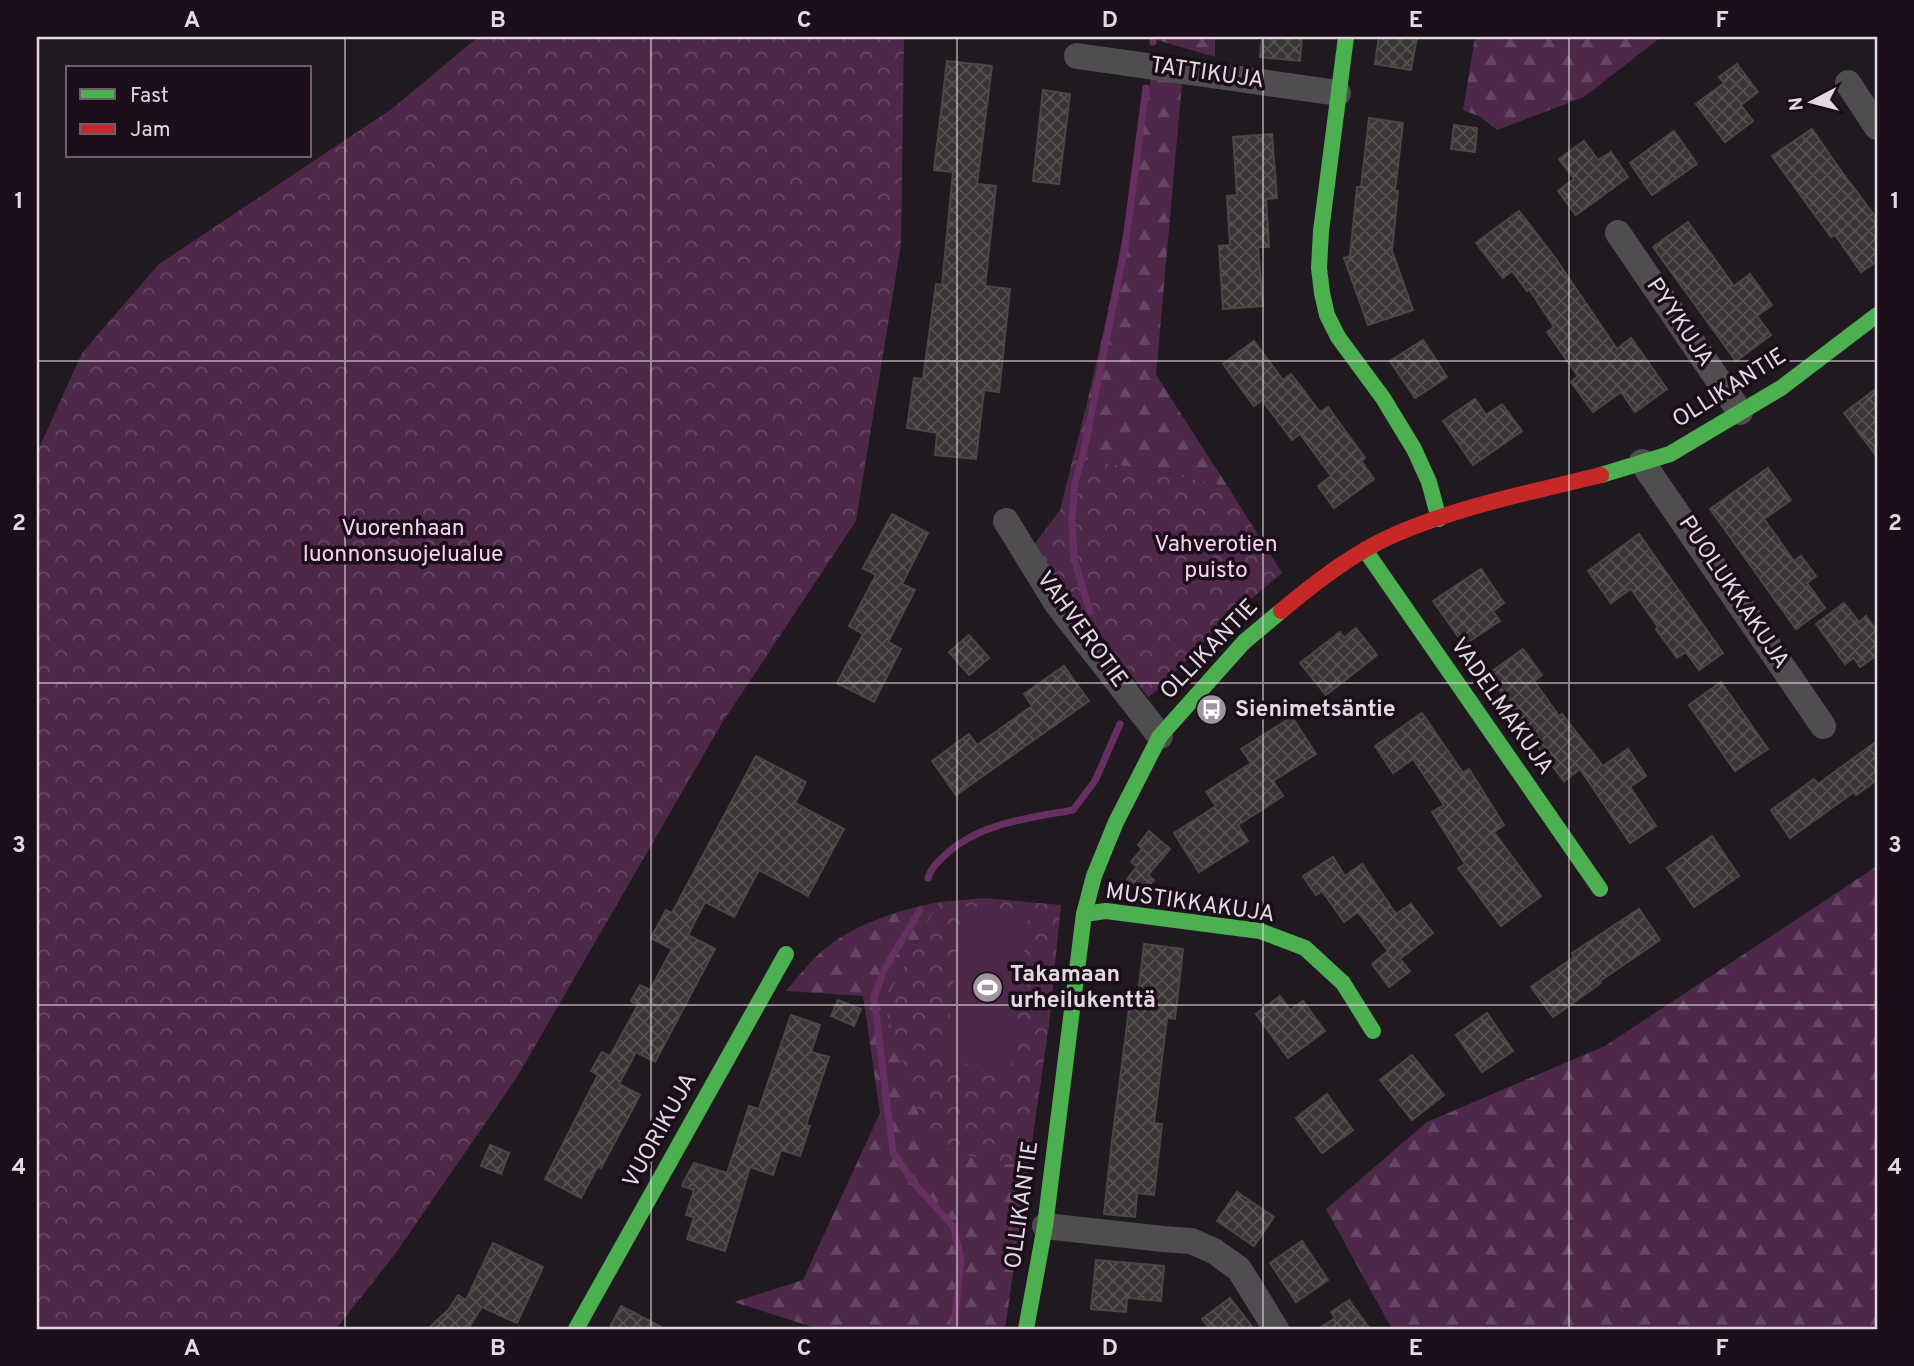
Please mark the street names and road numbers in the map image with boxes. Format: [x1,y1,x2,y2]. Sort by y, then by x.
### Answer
street label: TATTIKUJA [1148,52,1266,96]
street label: PYYKUJA [1639,273,1719,373]
street label: OLLIKANTIE [1668,343,1792,435]
street label: PUOLUKKAKUJA [1671,511,1795,675]
street label: VAHVEROTIE [1029,566,1133,694]
street label: OLLIKANTIE [1155,594,1265,706]
street label: VADELMAKUJA [1443,633,1559,781]
street label: MUSTIKKAKUJA [1104,878,1276,930]
street label: VUORIKUJA [618,1068,704,1194]
street label: OLLIKANTIE [1000,1139,1046,1271]

